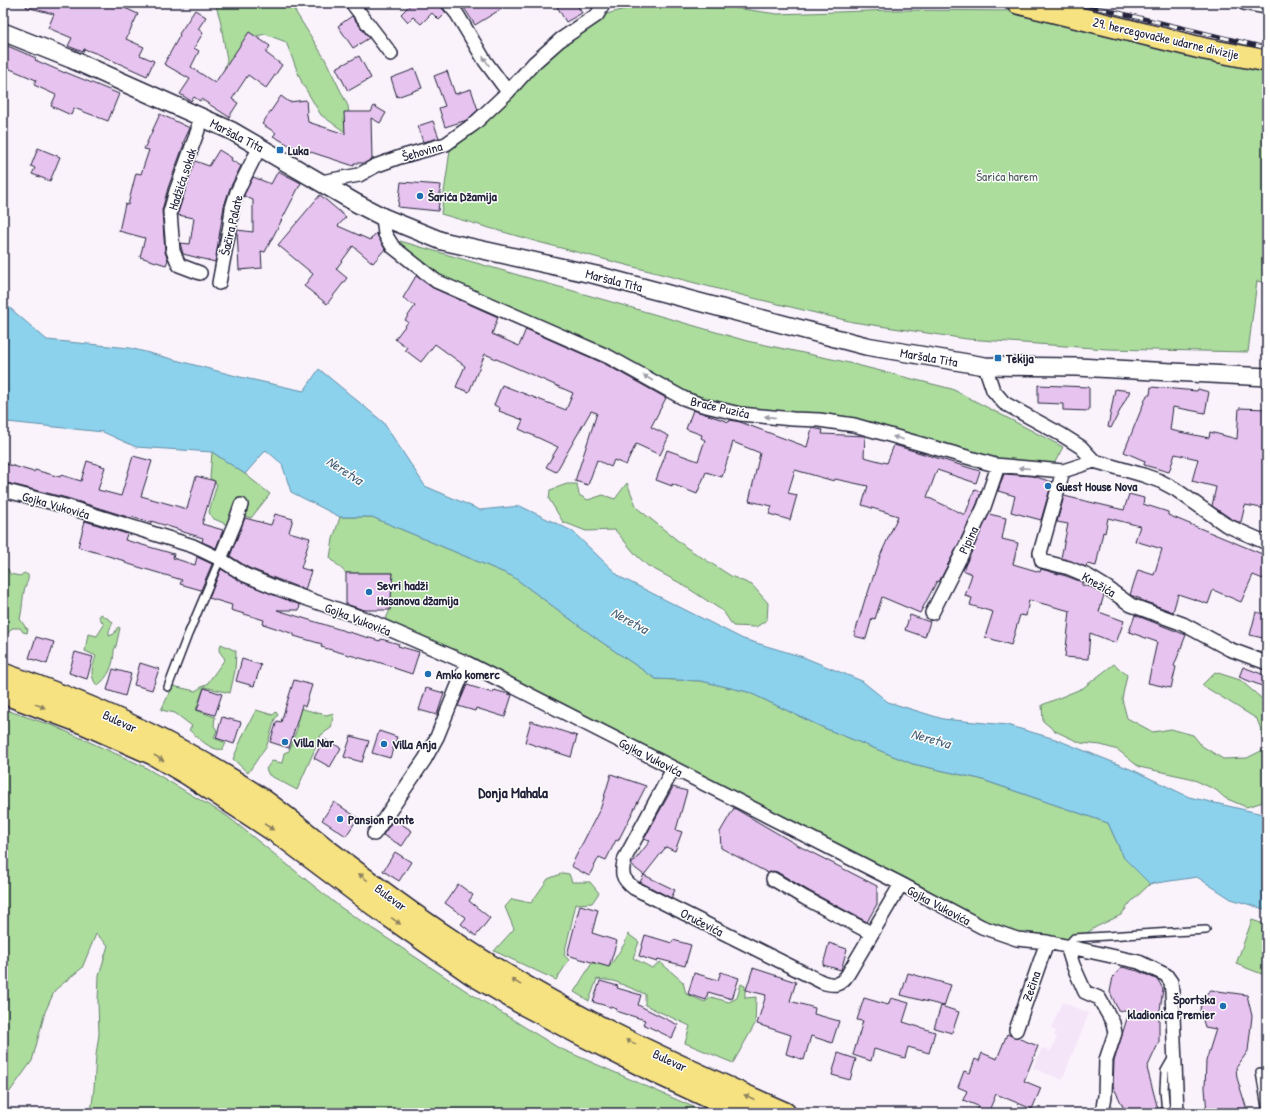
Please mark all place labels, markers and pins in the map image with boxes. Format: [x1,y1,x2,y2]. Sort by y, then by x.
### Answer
place label: Luka [288,141,309,159]
marker: Luka [275,145,285,155]
place label: Šarića Džamija [428,187,498,205]
marker: Šarića Džamija [415,191,425,201]
place label: Tekija [1005,349,1035,367]
marker: Tekija [993,353,1003,363]
place label: Guest House Nova [1056,477,1138,495]
marker: Guest House Nova [1043,481,1053,491]
place label: Sevri hadži Hasanova džamija [377,576,459,609]
marker: Sevri hadži Hasanova džamija [364,587,374,597]
place label: Amko komerc [436,665,500,683]
marker: Amko komerc [423,669,433,679]
place label: Villa Nar [293,733,335,751]
place label: Villa Anja [392,735,437,753]
marker: Villa Nar [280,737,290,747]
marker: Villa Anja [379,739,389,749]
place label: Pansion Ponte [348,810,415,828]
marker: Pansion Ponte [335,814,345,824]
place label: Športska kladionica Premier [1128,990,1216,1023]
marker: Športska kladionica Premier [1218,1001,1228,1011]

